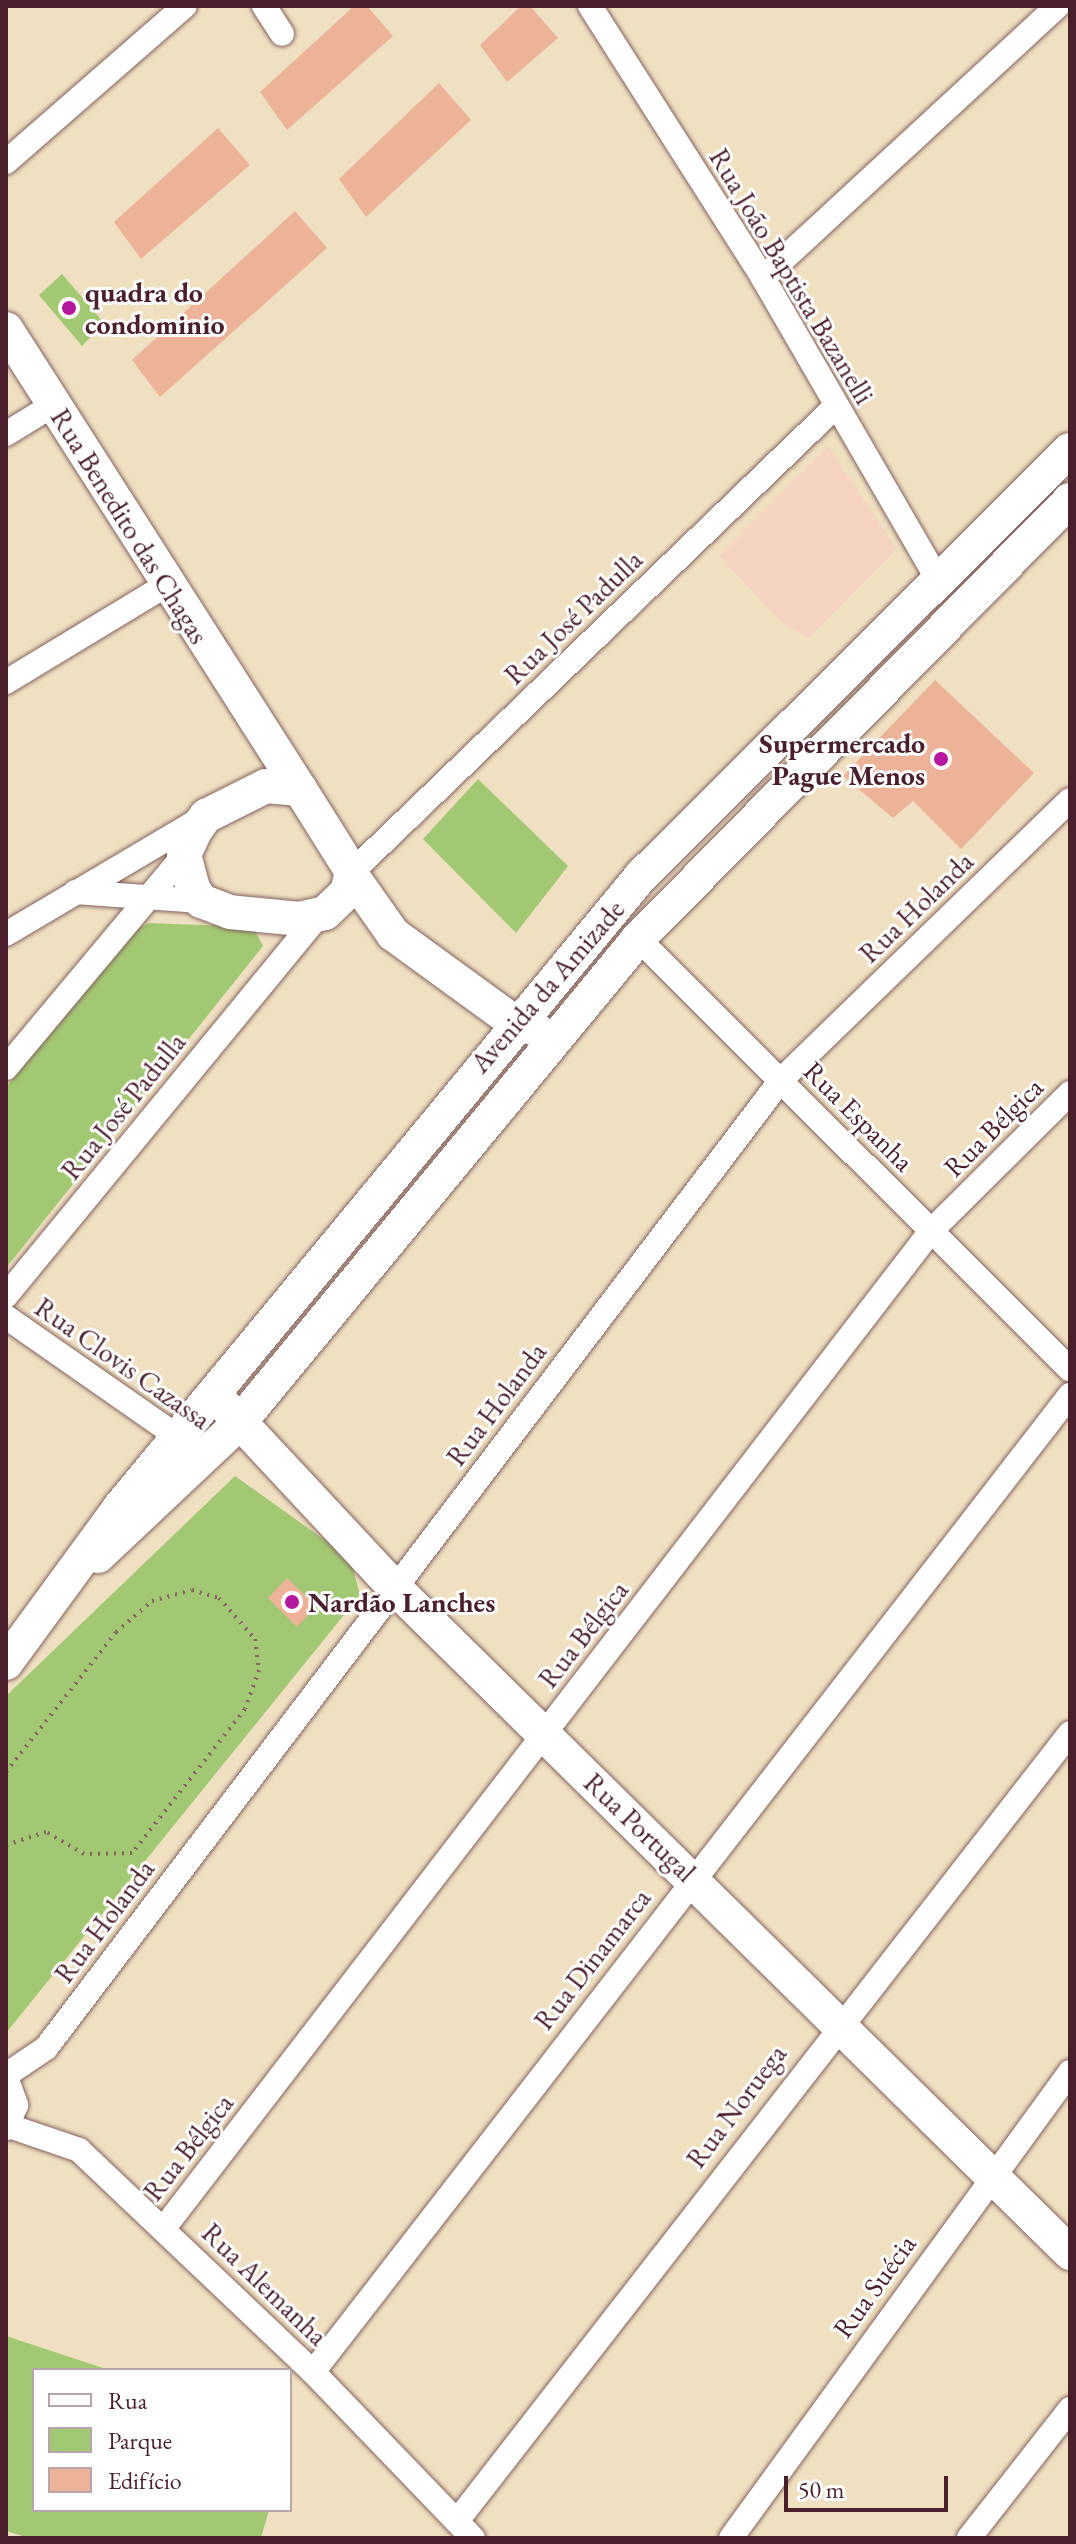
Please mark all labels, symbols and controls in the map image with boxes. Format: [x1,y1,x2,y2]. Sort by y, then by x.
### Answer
street label: Rua João Baptista Bazanelli [702,142,882,410]
place label: quadra do condominio [85,275,224,341]
marker: quadra do condominio [60,299,78,317]
street label: Rua Benedito das Chagas [44,402,216,650]
street label: Rua José Padulla [497,543,649,691]
place label: Supermercado Pague Menos [759,726,925,792]
marker: Supermercado Pague Menos [932,750,950,768]
street label: Rua Holanda [852,844,980,970]
street label: Avenida da Amizade [463,893,631,1079]
street label: Rua José Padulla [54,1026,192,1186]
street label: Rua Espanha [797,1054,921,1178]
street label: Rua Bélgica [936,1070,1050,1184]
street label: Rua Clovis Cazassa [29,1290,217,1436]
street label: Rua Holanda [439,1336,553,1472]
street label: Rua Bélgica [531,1574,635,1694]
place label: Nardão Lanches [308,1585,495,1619]
marker: Nardão Lanches [283,1593,301,1611]
street label: Rua Portugal [577,1765,703,1889]
street label: Rua Holanda [47,1853,161,1989]
street label: Rua Dinamarca [526,1882,658,2036]
street label: Rua Noruega [679,2038,793,2174]
street label: Rua Bélgica [136,2087,240,2207]
street label: Rua Alemanha [195,2216,335,2352]
street label: Rua Suécia [825,2228,923,2344]
legend [32,2368,292,2512]
text: Rua [108,2385,147,2416]
text: Parque [108,2425,172,2456]
scale bar [788,2460,952,2510]
text: Edifício [108,2465,182,2496]
text: 50 m [798,2474,845,2505]

